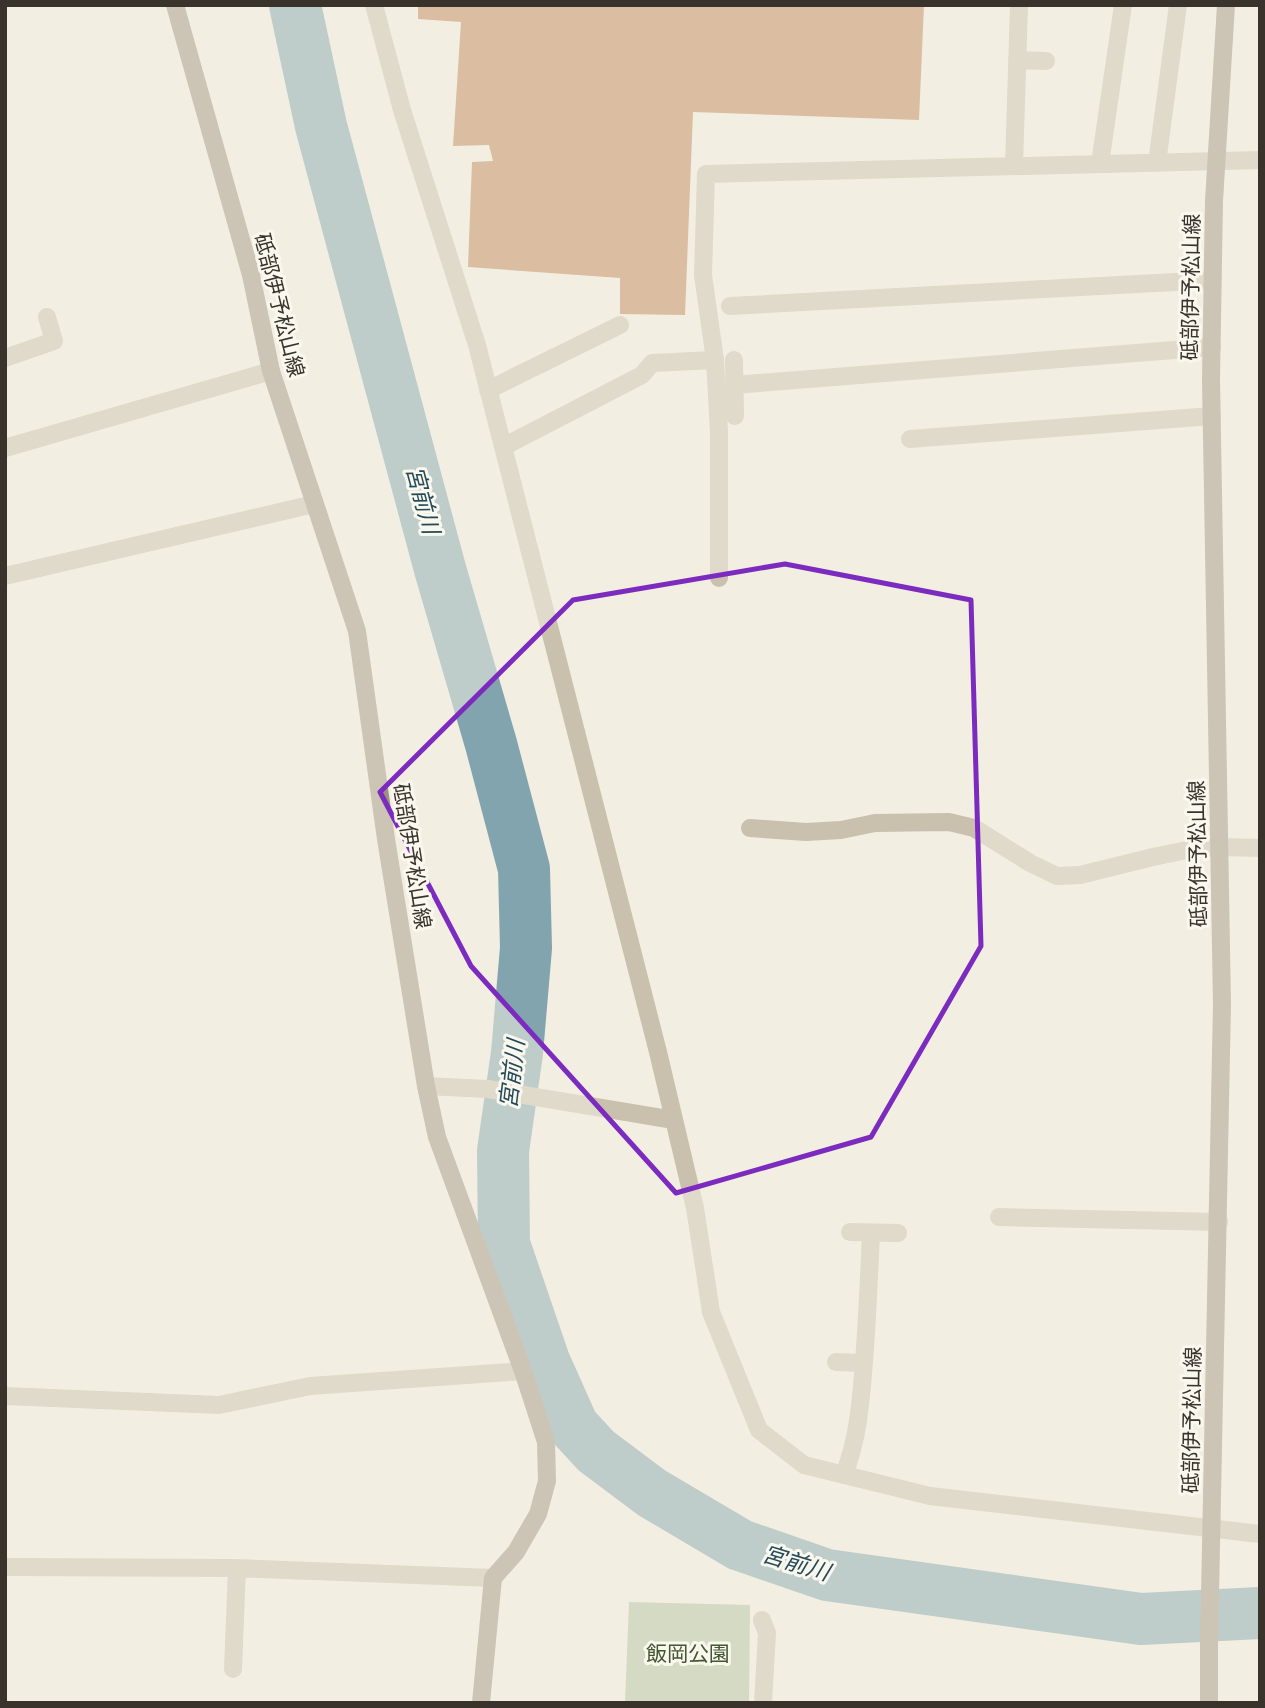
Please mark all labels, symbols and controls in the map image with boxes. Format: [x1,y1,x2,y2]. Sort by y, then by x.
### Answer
street label: 砥部伊予松山線 [1177,213,1203,361]
street label: 砥部伊予松山線 [251,231,309,379]
water label: 宮前川 [402,463,445,540]
street label: 砥部伊予松山線 [1184,780,1210,928]
street label: 砥部伊予松山線 [390,782,436,930]
water label: 宮前川 [495,1035,529,1110]
street label: 砥部伊予松山線 [1178,1346,1204,1494]
water label: 宮前川 [759,1540,836,1586]
park label: 飯岡公園 [646,1641,730,1665]

